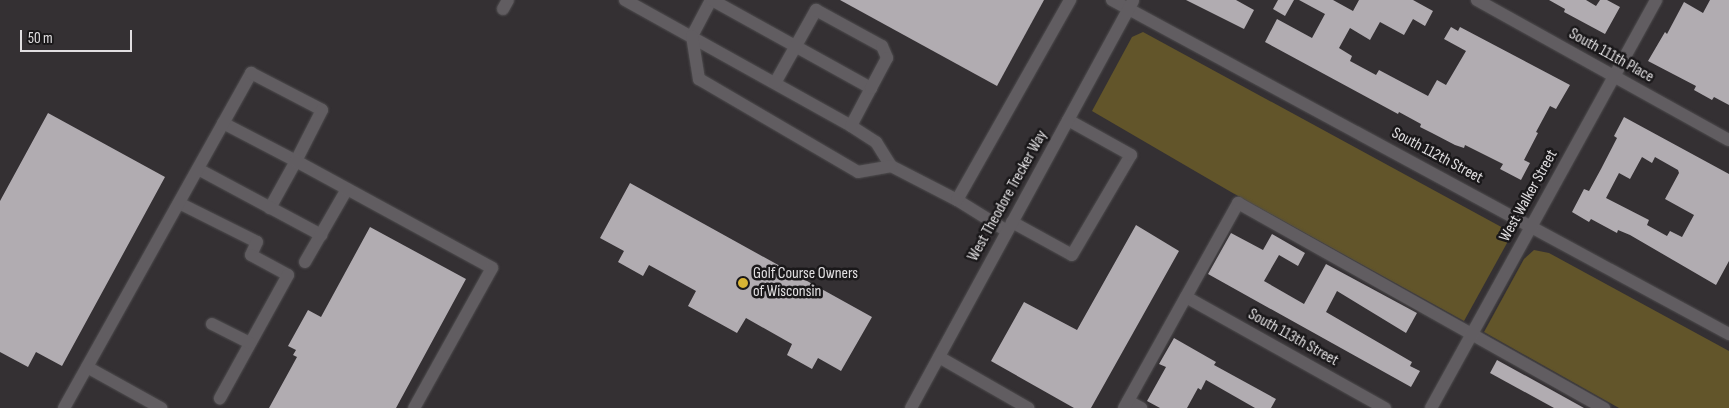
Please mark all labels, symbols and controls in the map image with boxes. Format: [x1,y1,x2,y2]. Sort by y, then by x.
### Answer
scale bar [22,20,135,52]
street label: South 111th Place [1565,25,1657,87]
text: 50 m [28,29,53,48]
street label: South 112th Street [1388,124,1486,188]
street label: West Theodore Trecker Way [964,127,1052,265]
street label: West Walker Street [1496,147,1562,245]
place label: Golf Course Owners of Wisconsin [753,264,858,302]
marker: Golf Course Owners of Wisconsin [737,277,749,289]
street label: South 113th Street [1244,305,1342,371]

